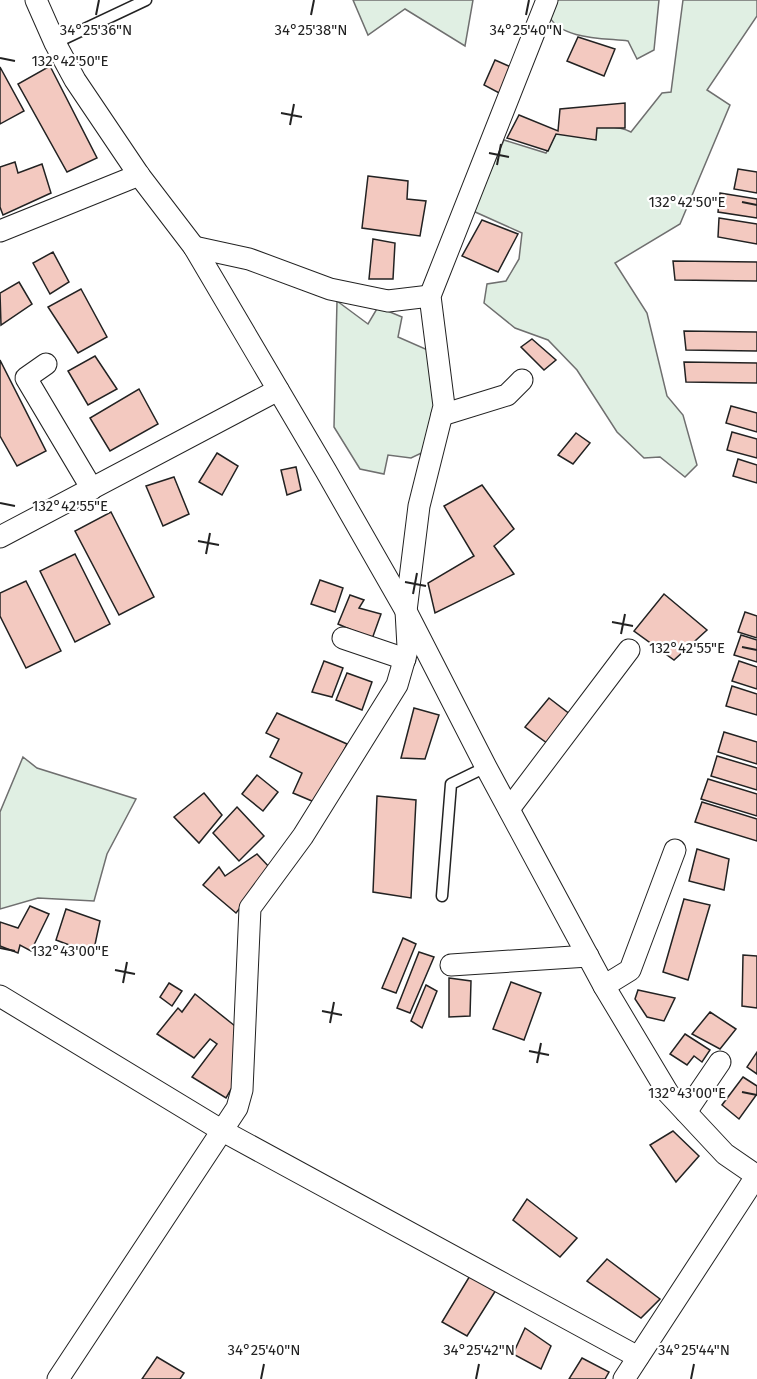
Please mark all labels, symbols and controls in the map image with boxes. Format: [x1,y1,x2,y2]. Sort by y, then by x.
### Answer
text: 34°25'36"N [60,21,132,39]
text: 34°25'38"N [275,21,347,39]
text: 34°25'40"N [490,21,562,39]
text: 132°42'50"E [31,52,109,70]
text: 132°42'50"E [648,193,726,211]
text: 132°42'55"E [32,497,108,515]
text: 132°42'55"E [649,639,725,657]
text: 132°43'00"E [31,942,109,960]
text: 132°43'00"E [648,1084,726,1102]
text: 34°25'40"N [228,1341,300,1359]
text: 34°25'42"N [443,1341,515,1359]
text: 34°25'44"N [658,1341,730,1359]

